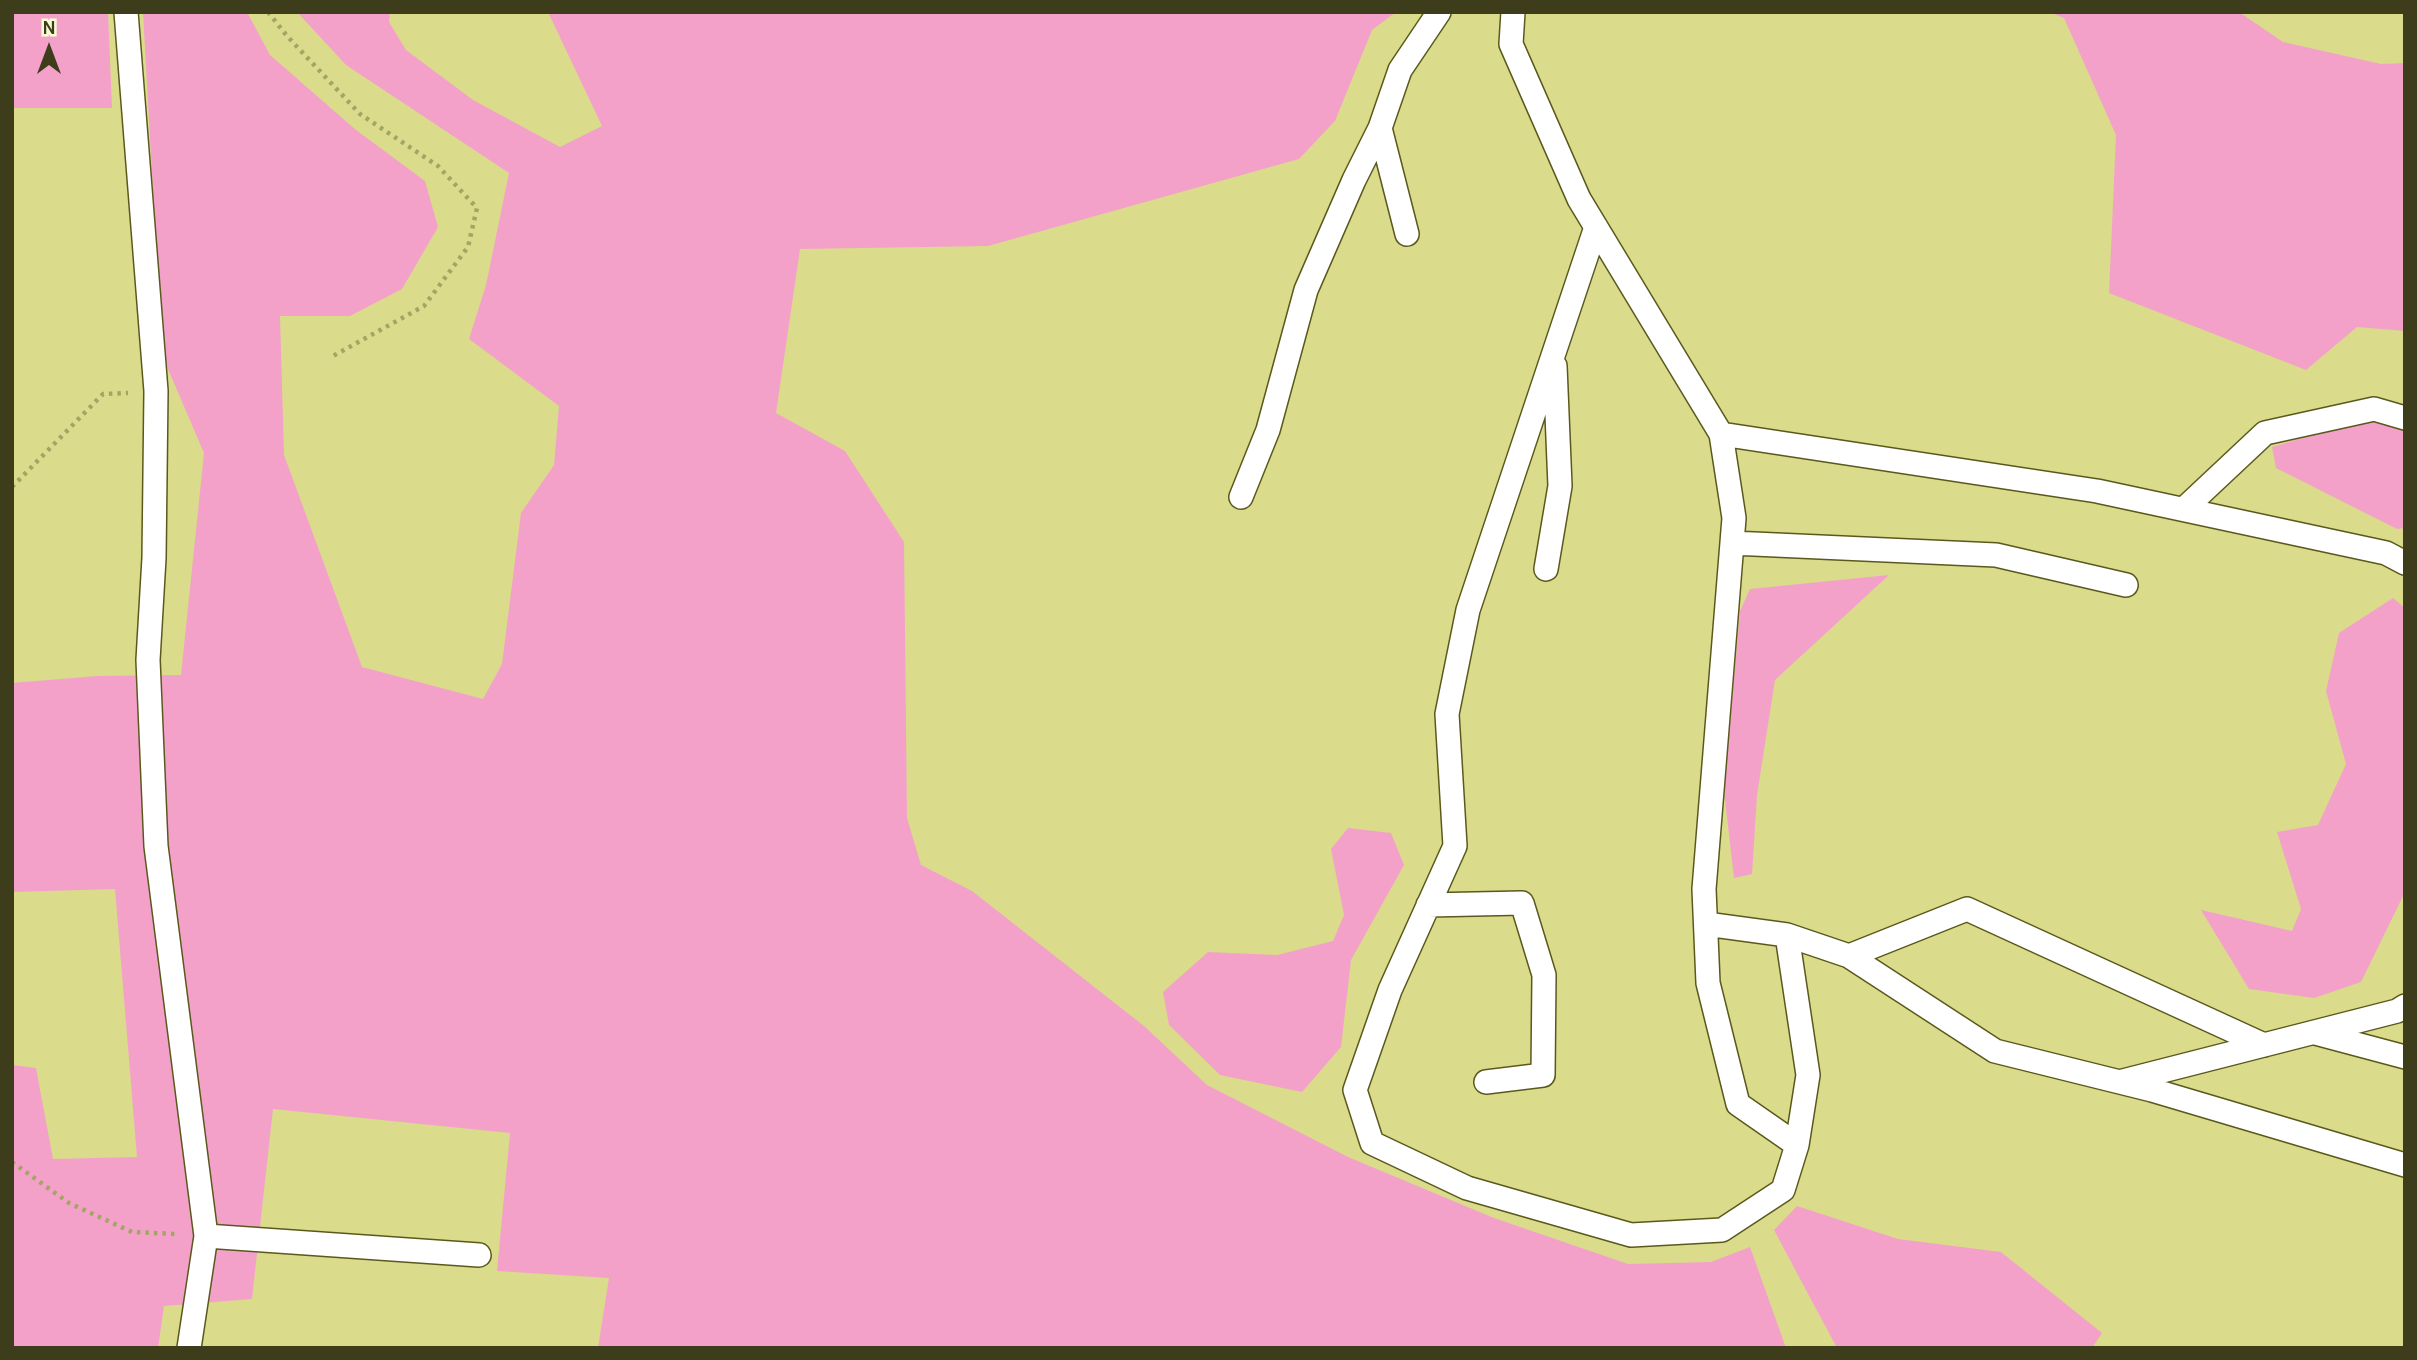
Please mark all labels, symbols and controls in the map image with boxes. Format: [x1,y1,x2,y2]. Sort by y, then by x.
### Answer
north arrow [14,14,84,84]
text: N [42,17,56,39]

